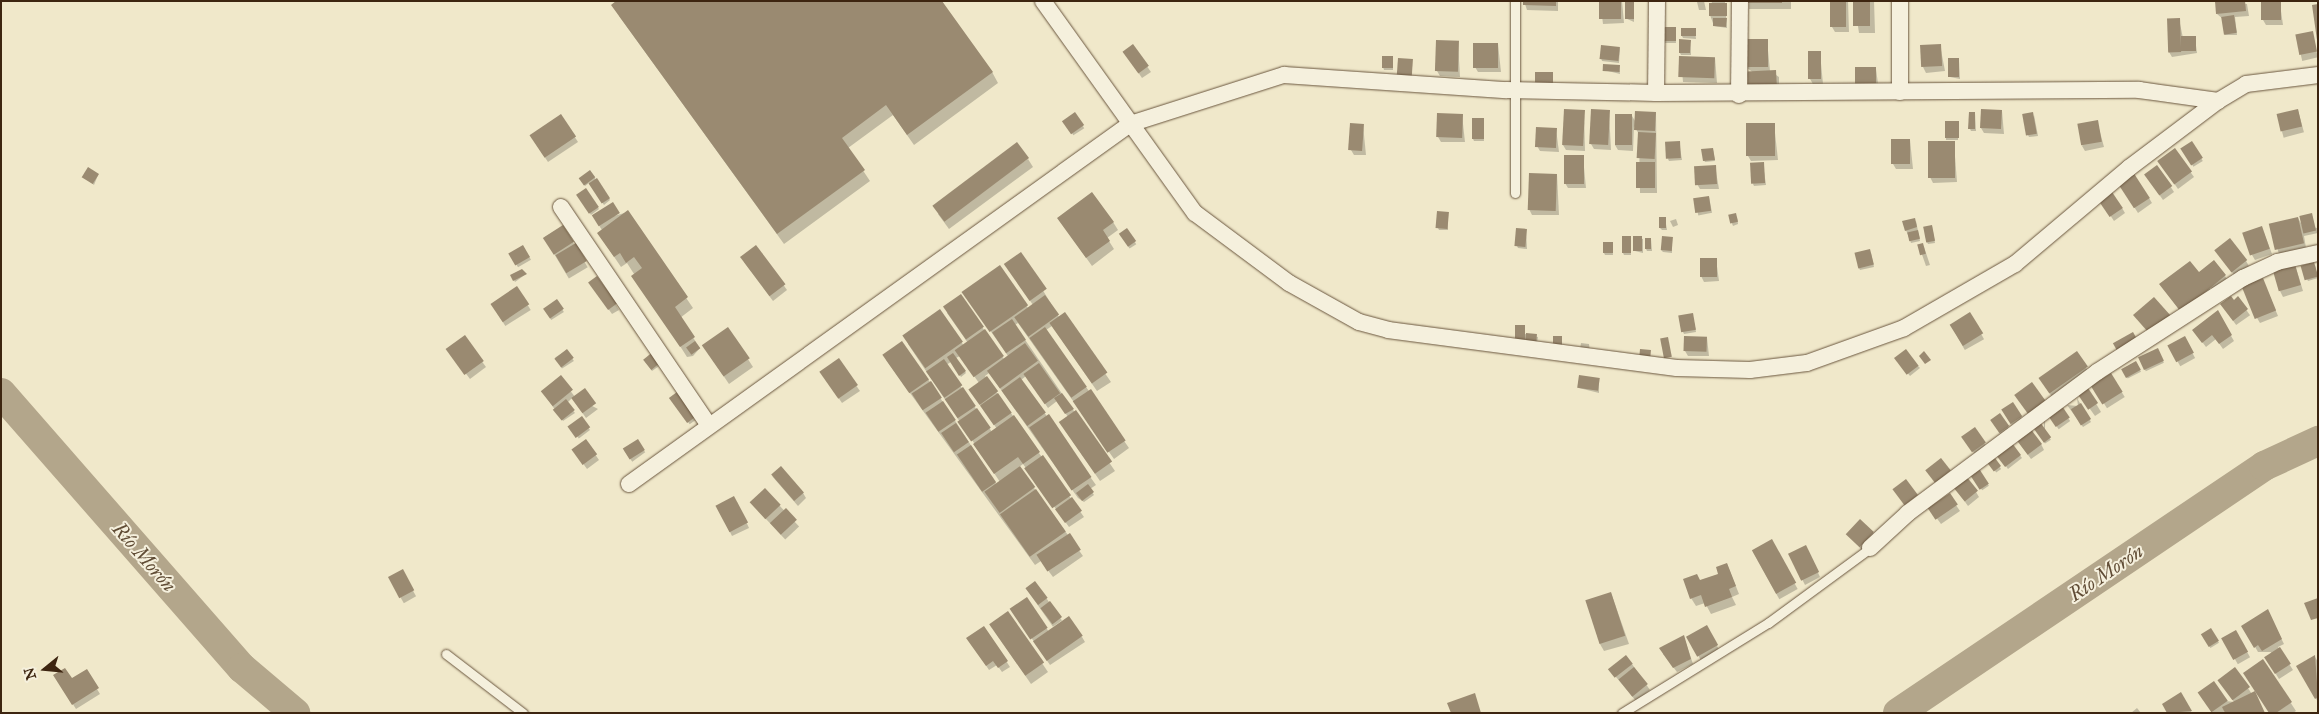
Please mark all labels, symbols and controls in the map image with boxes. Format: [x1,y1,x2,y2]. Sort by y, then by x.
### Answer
water label: Río Morón [107,517,181,597]
water label: Río Morón [2064,539,2148,607]
north arrow [20,644,70,694]
text: N [20,665,40,682]

